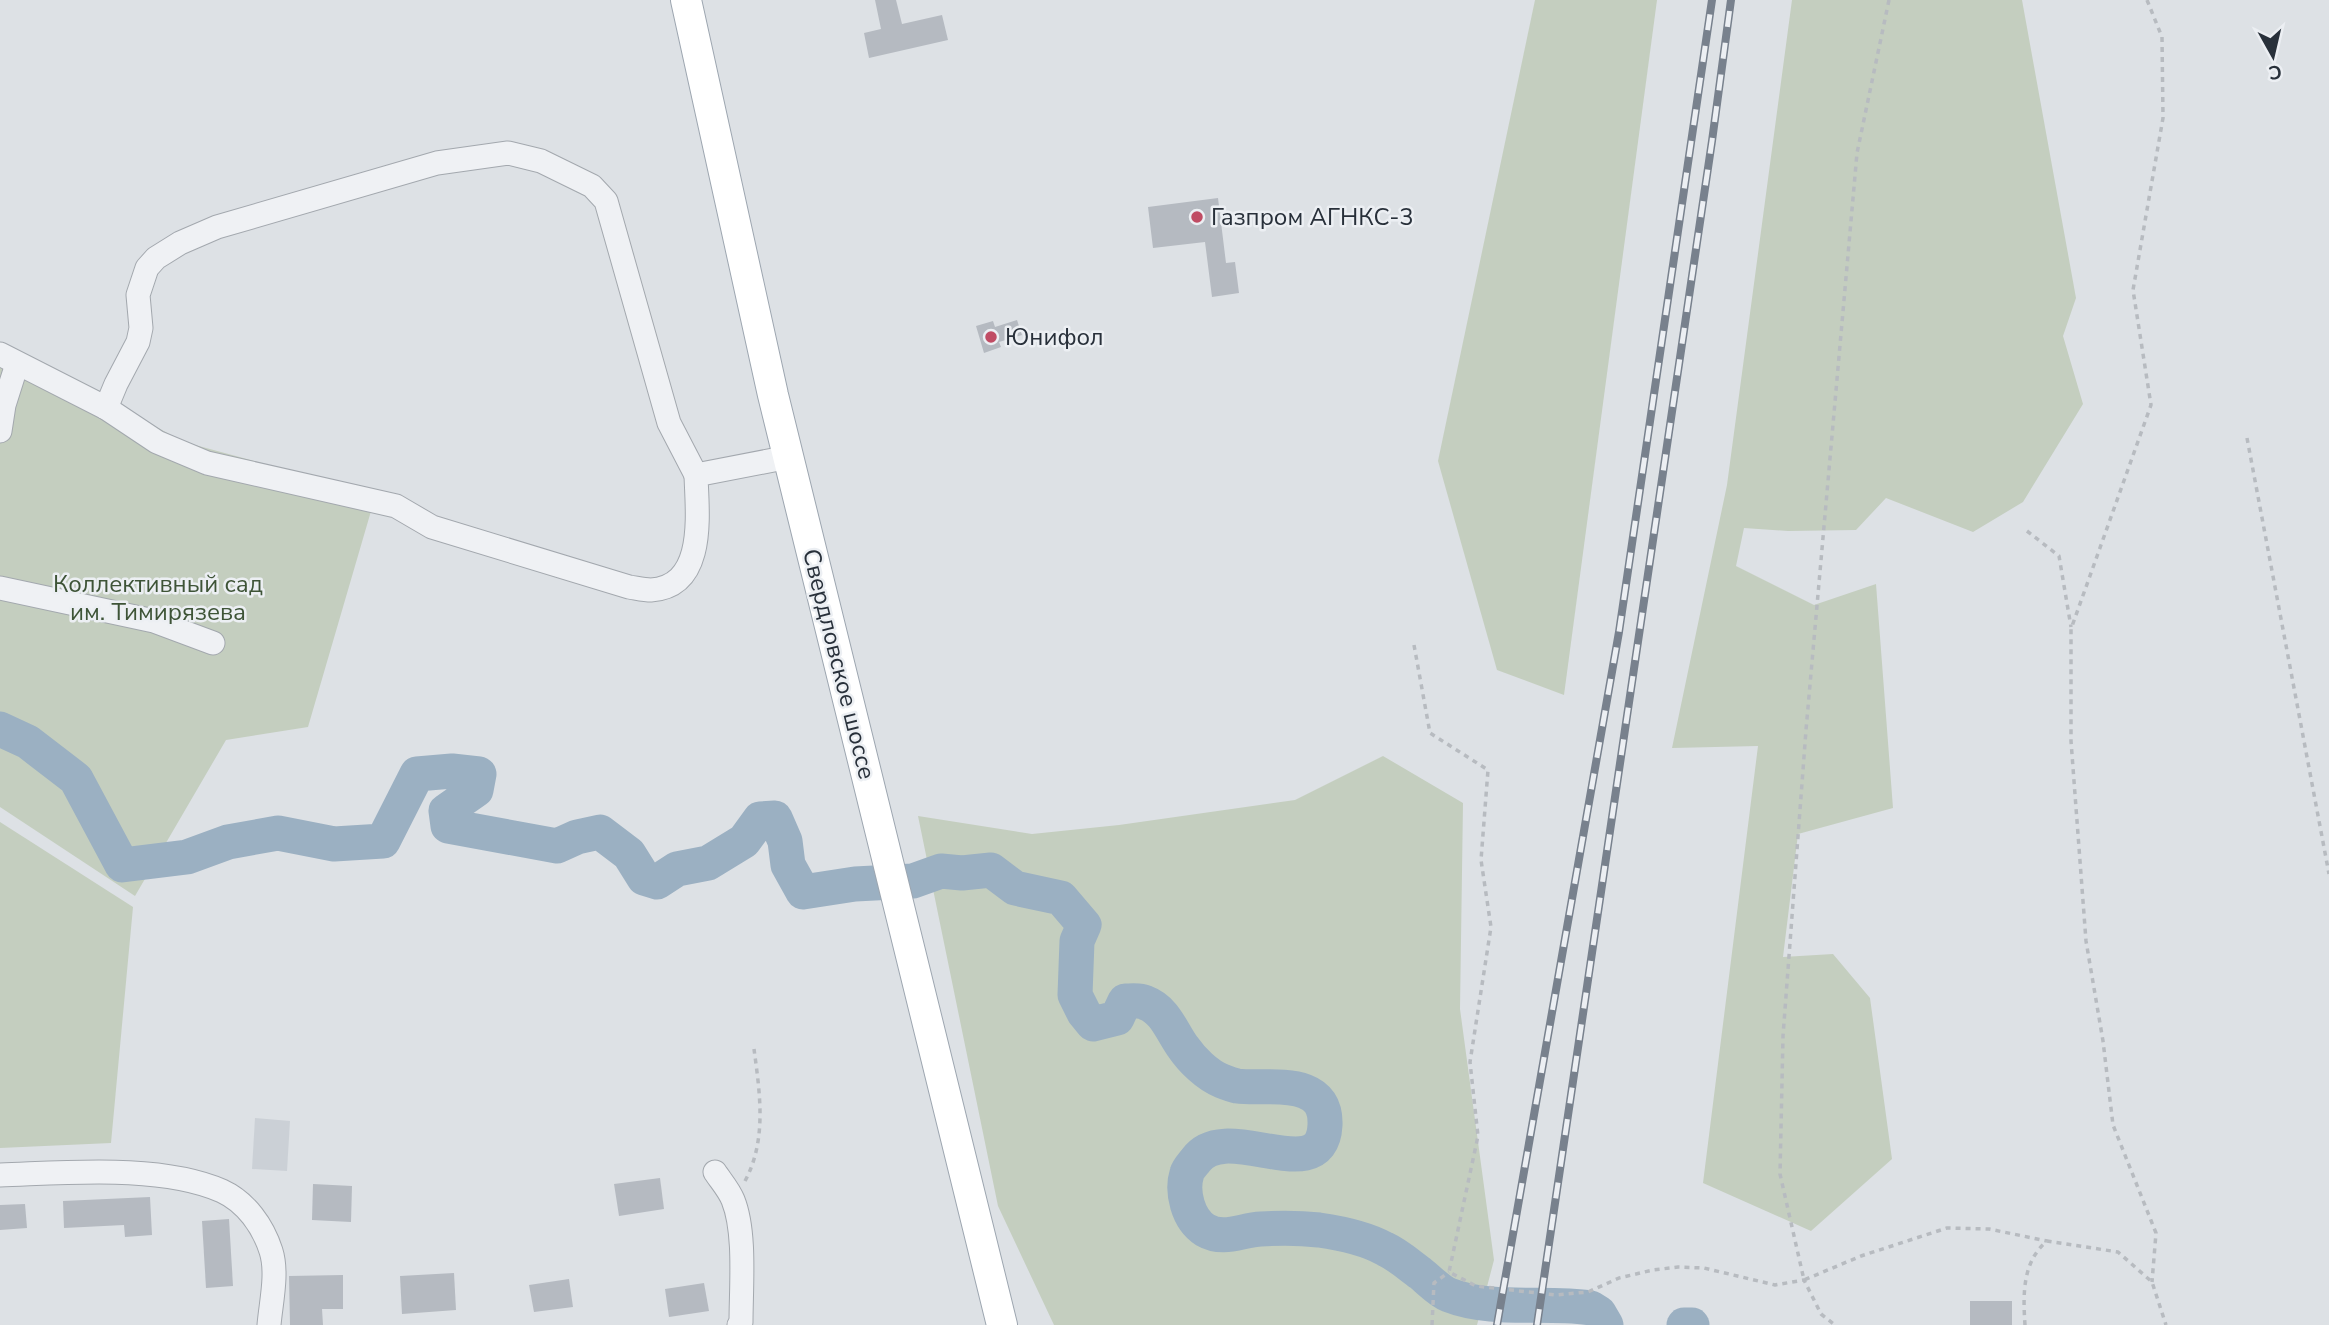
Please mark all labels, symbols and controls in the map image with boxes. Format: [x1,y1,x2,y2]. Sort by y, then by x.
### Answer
north arrow [2238,21,2308,91]
text: С [2267,58,2283,86]
place label: Газпром АГНКС-3 [1211,201,1414,233]
marker: Газпром АГНКС-3 [1189,209,1205,225]
place label: Юнифол [1005,321,1104,353]
marker: Юнифол [983,329,999,345]
street label: Свердловское шоссе [795,545,883,783]
park label: Коллективный сад им. Тимирязева [53,568,263,628]

